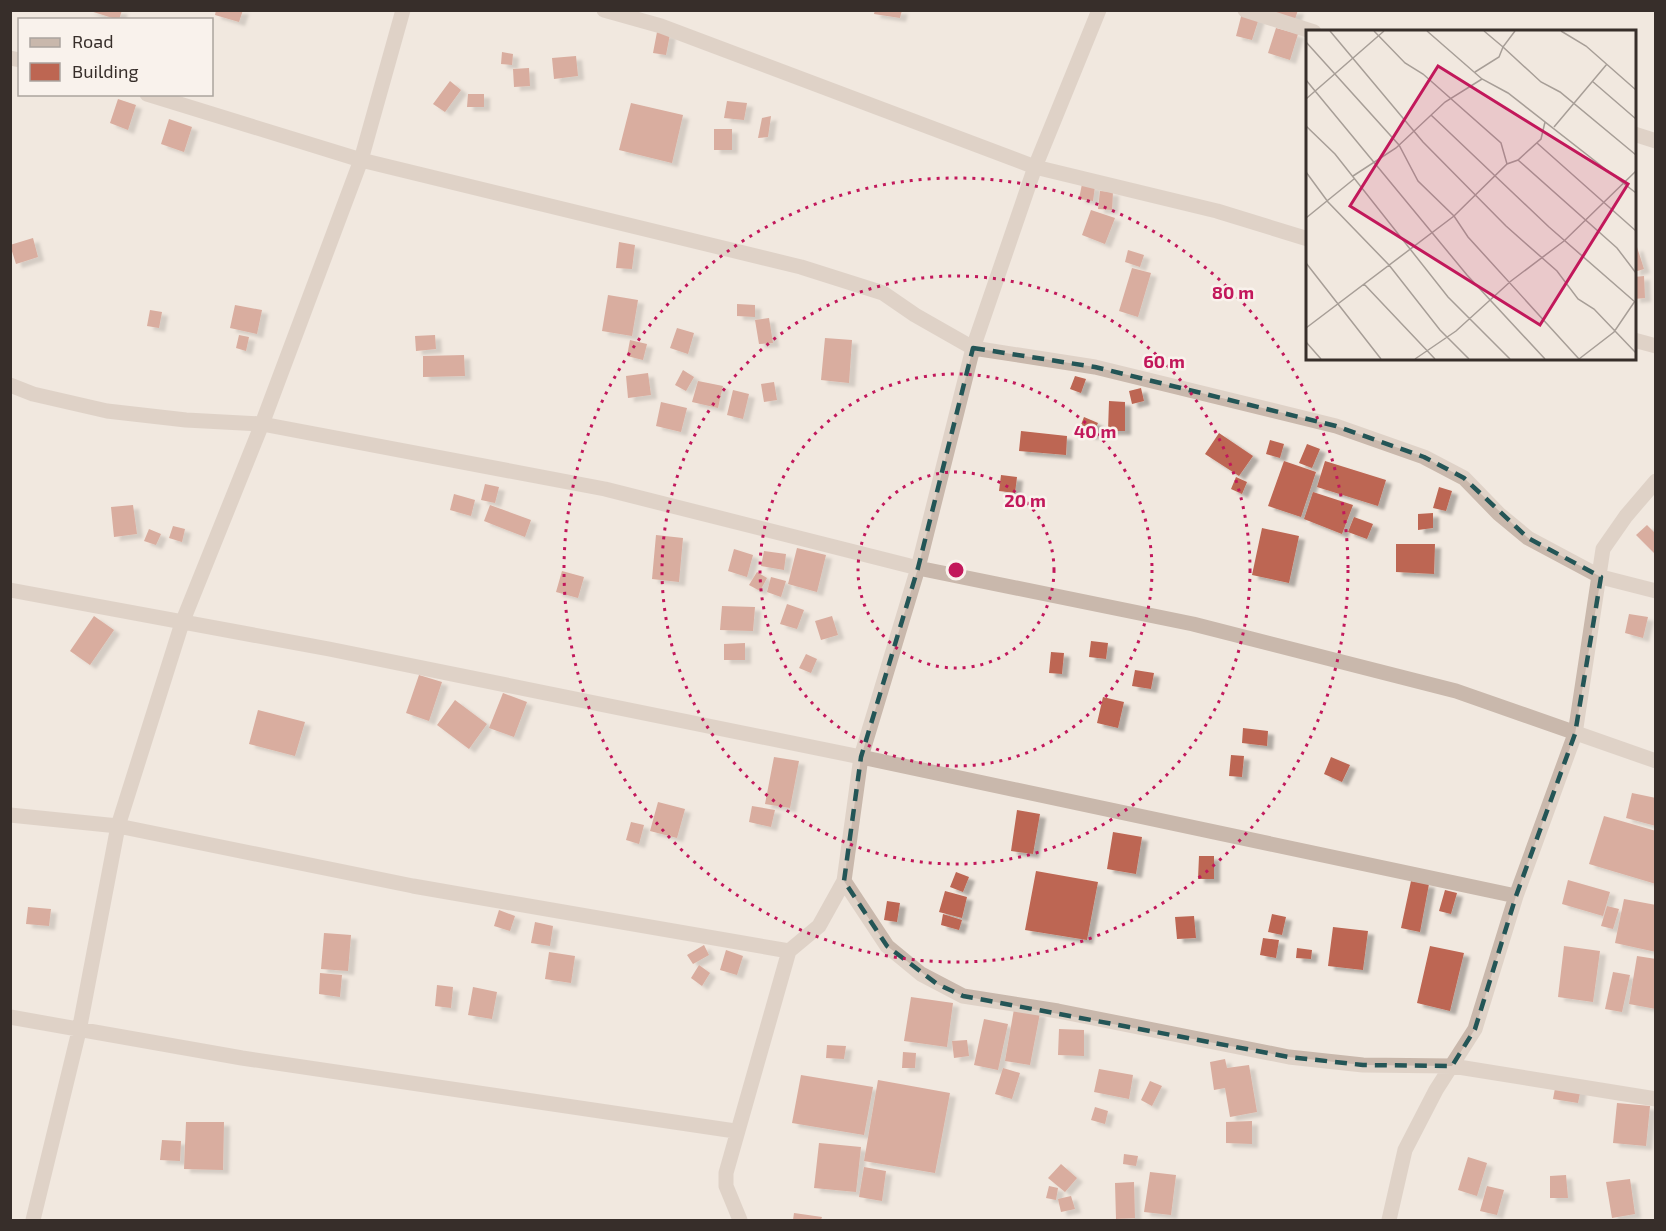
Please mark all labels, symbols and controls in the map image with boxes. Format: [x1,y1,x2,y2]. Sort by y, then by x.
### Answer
legend [18,18,213,96]
text: Road [72,30,113,52]
inset map [1306,30,1636,360]
text: Building [72,60,139,82]
text: 80 m [1212,281,1254,303]
text: 60 m [1143,350,1185,372]
text: 40 m [1074,420,1116,442]
text: 20 m [1004,489,1046,511]
centre of rings [946,560,966,580]

